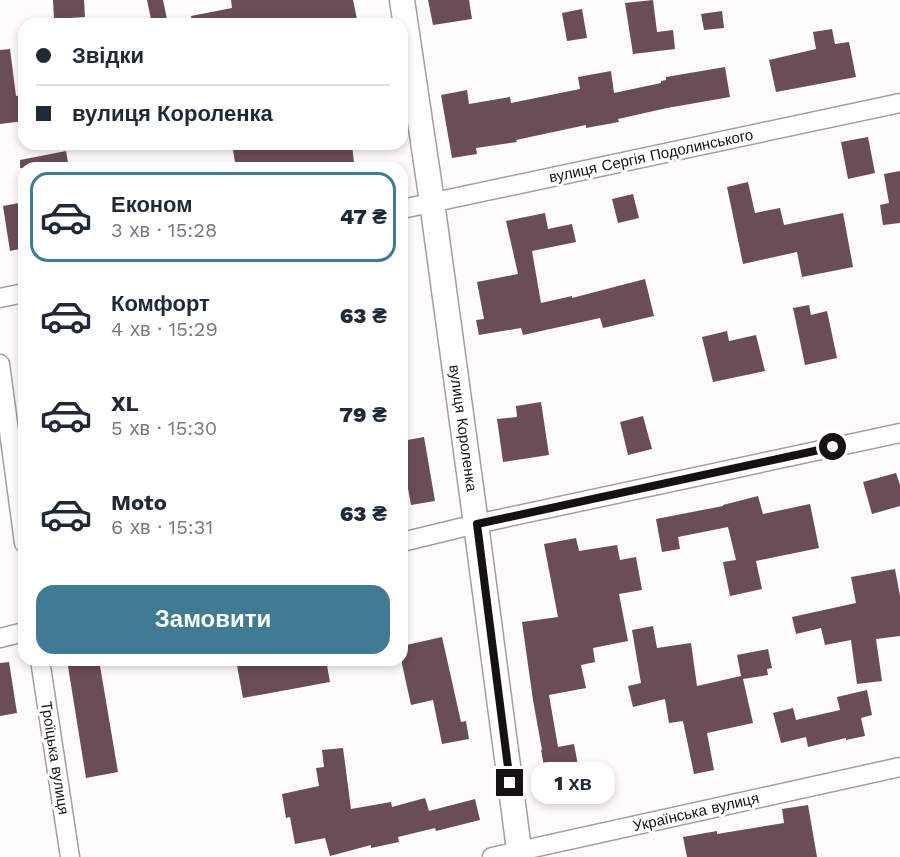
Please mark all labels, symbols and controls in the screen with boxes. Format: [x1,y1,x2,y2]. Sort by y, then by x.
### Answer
text: Звідки [72,43,144,68]
text: вулиця Короленка [72,101,273,126]
street label: вулиця Сергія Подолинського [547,126,755,186]
icon: car [39,190,93,244]
text: Економ [111,192,193,217]
text: 47 ₴ [340,204,387,229]
text: 3 хв · 15:28 [111,218,217,242]
icon: car [39,289,93,343]
text: Комфорт [111,291,210,316]
text: 63 ₴ [340,303,387,328]
text: 4 хв · 15:29 [111,317,218,341]
street label: вулиця Короленка [445,363,481,493]
icon: car [39,388,93,442]
text: XL [111,391,139,416]
text: 79 ₴ [339,402,387,427]
text: 5 хв · 15:30 [111,416,217,440]
route start [819,433,846,460]
icon: car [39,487,93,541]
text: Moto [111,490,167,515]
text: 63 ₴ [340,501,387,526]
text: 6 хв · 15:31 [111,515,213,539]
button: Замовити [36,585,390,654]
street label: Троїцька вулиця [37,700,73,816]
callout: 1 хв [531,762,615,804]
route end [496,769,523,796]
text: 1 хв [554,771,592,795]
street label: Українська вулиця [631,789,761,835]

